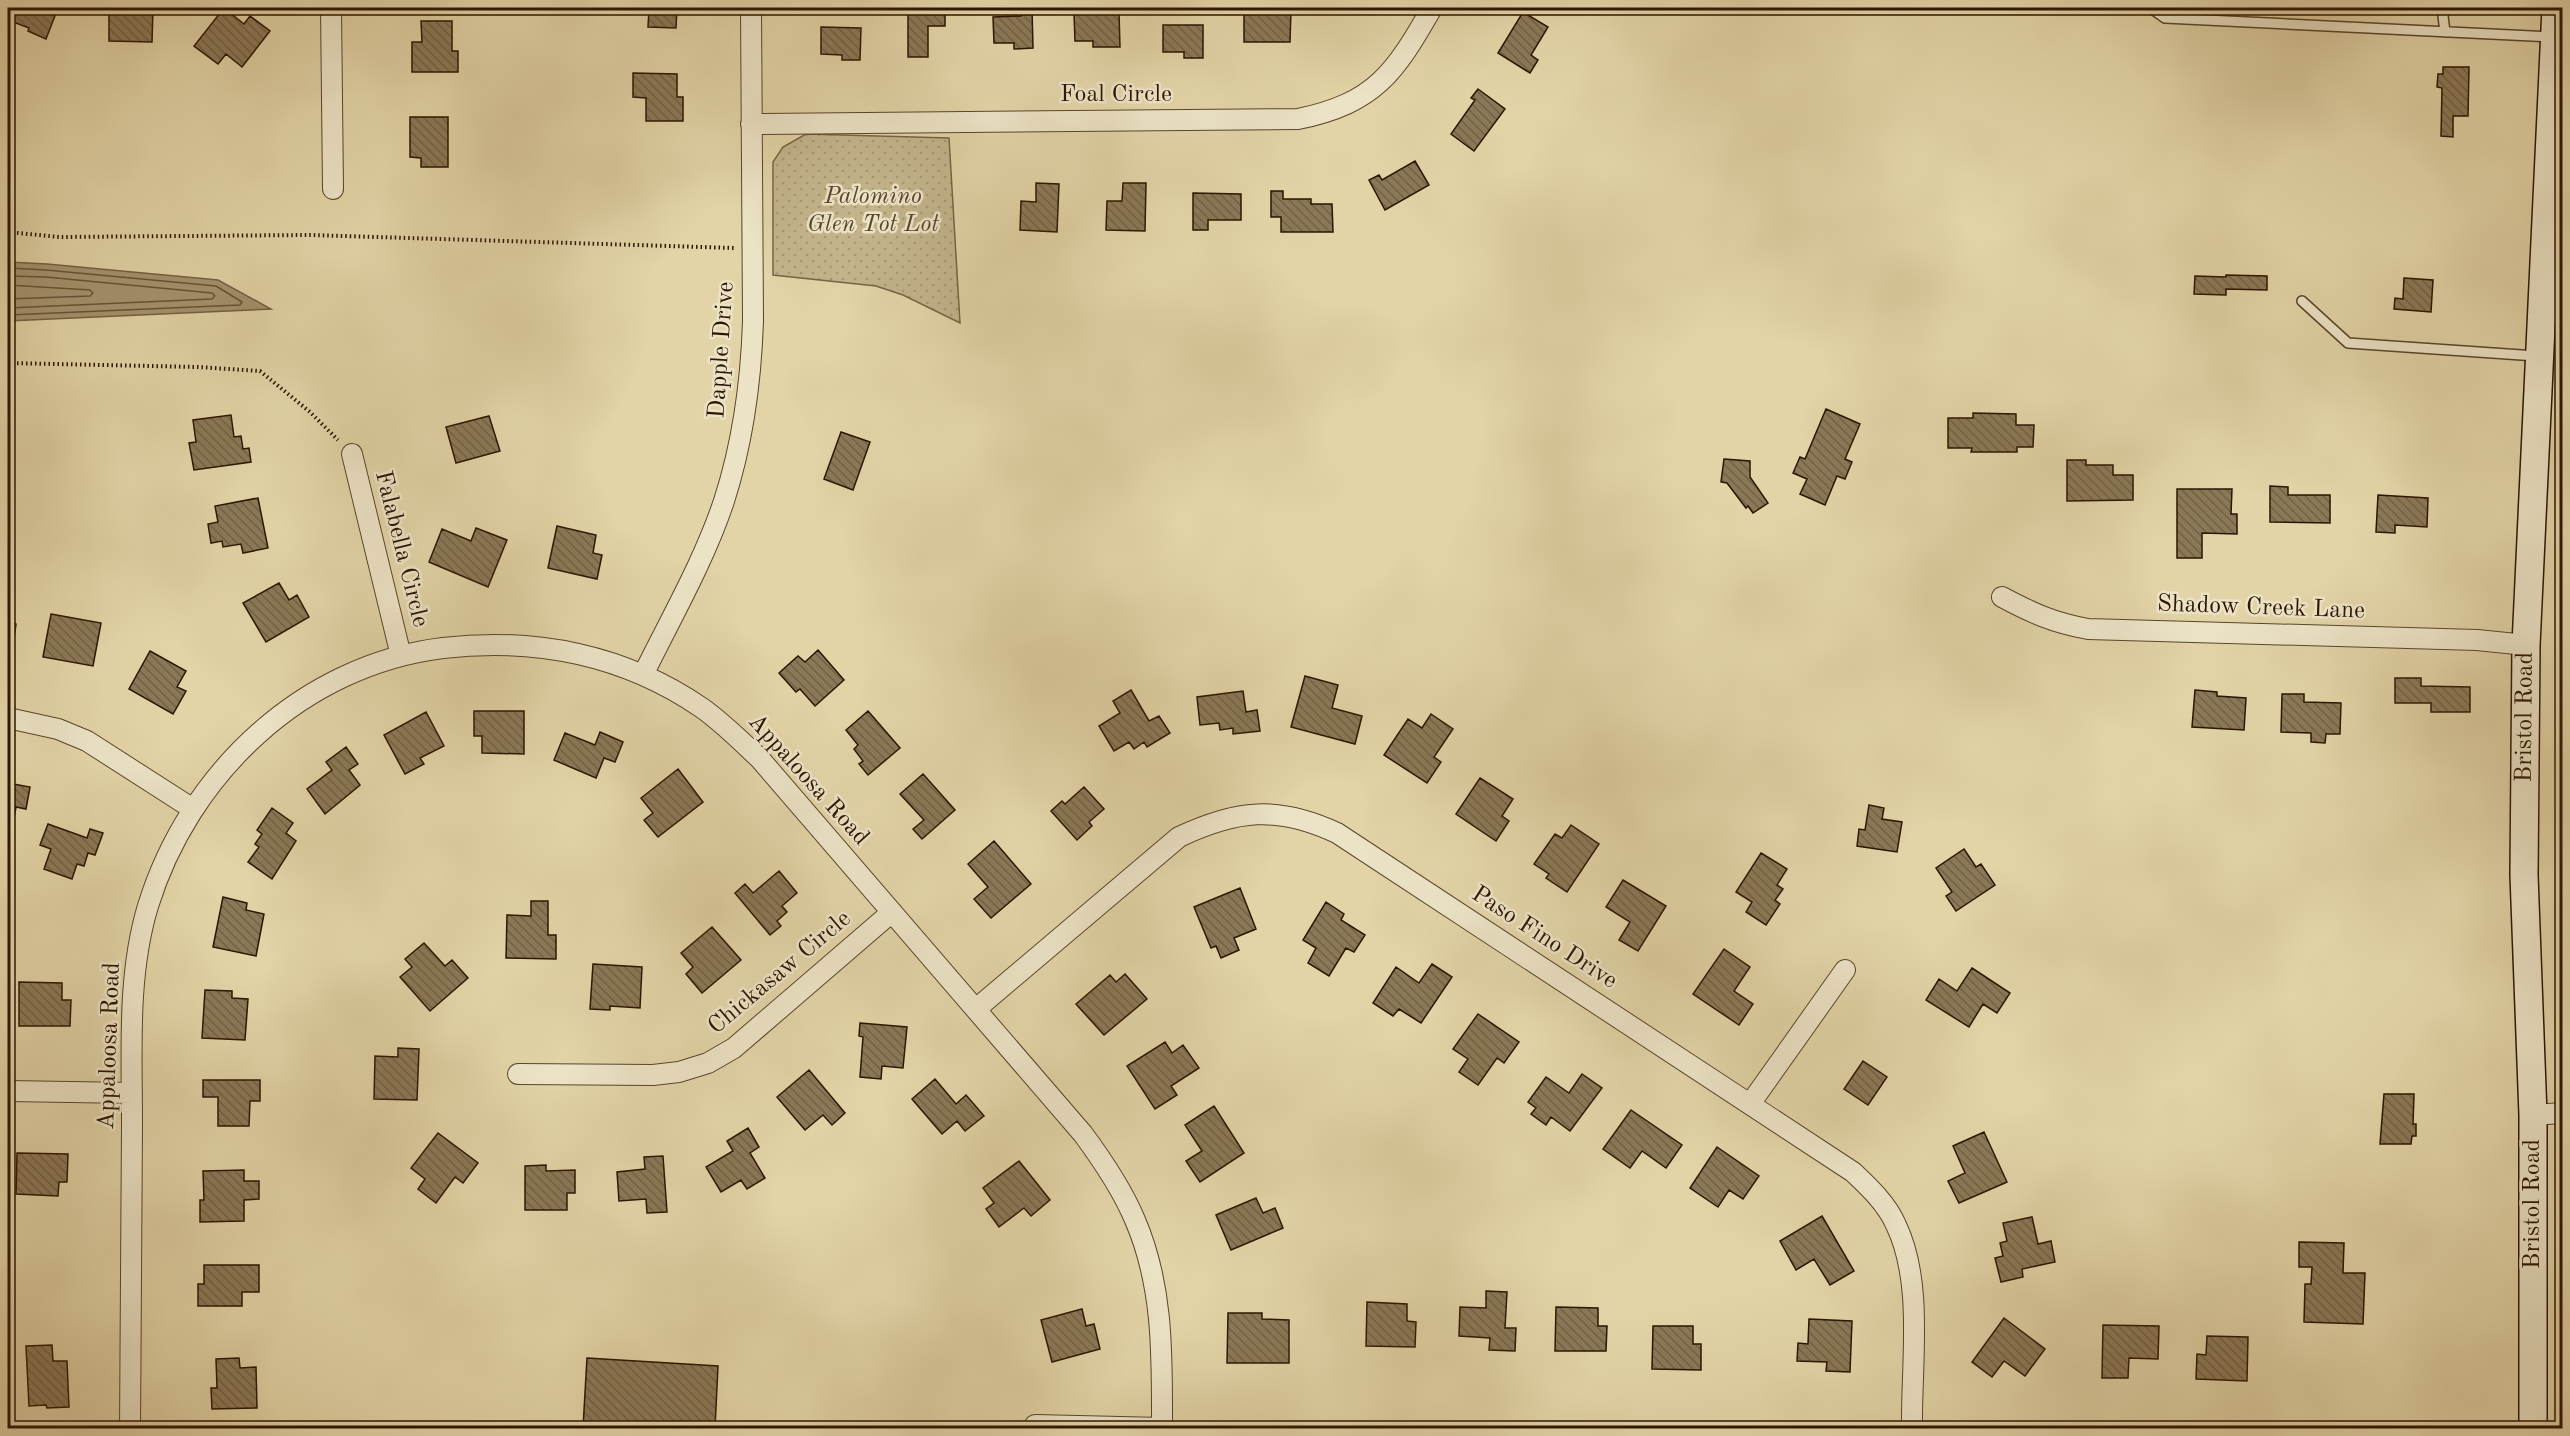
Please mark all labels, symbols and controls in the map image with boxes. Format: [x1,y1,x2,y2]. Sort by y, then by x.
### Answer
street label: Foal Circle [1060,83,1172,107]
park label: Palomino Glen Tot Lot [807,185,939,237]
street label: Dapple Drive [705,281,739,419]
street label: Falabella Circle [370,468,432,630]
street label: Shadow Creek Lane [2156,592,2366,624]
street label: Bristol Road [2513,652,2538,782]
street label: Appaloosa Road [743,710,873,850]
street label: Paso Fino Drive [1467,882,1621,994]
street label: Chickasaw Circle [704,907,856,1039]
street label: Appaloosa Road [95,962,125,1130]
street label: Bristol Road [2521,1139,2545,1269]

